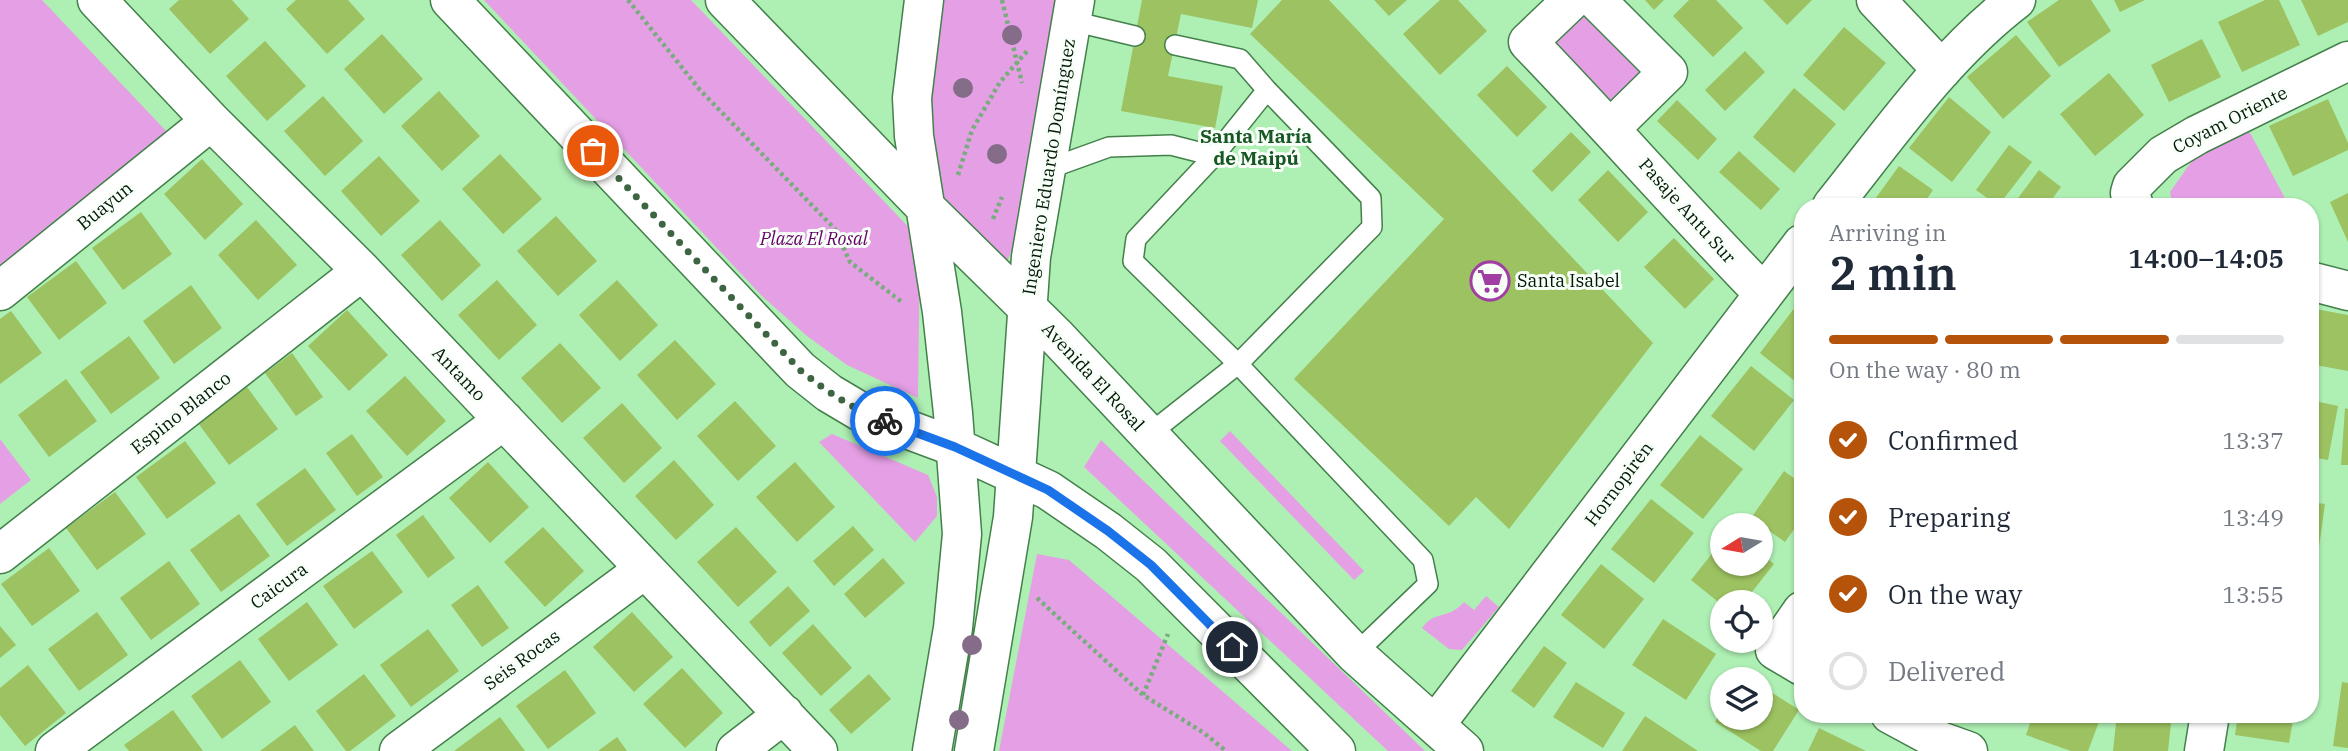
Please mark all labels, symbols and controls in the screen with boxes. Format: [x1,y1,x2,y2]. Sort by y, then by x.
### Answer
street label: Ingeniero Eduardo Domínguez [1017,37,1080,297]
street label: Coyam Oriente [2169,81,2291,158]
pin [563,121,623,181]
district label: Santa María de Maipú [1200,124,1312,170]
icon: bag [574,132,612,170]
street label: Pasaje Antu Sur [1634,153,1741,268]
street label: Buayun [72,176,137,235]
text: Arriving in [1829,217,1946,247]
park label: Plaza El Rosal [759,227,869,250]
text: 14:00–14:05 [2128,241,2284,275]
text: 2 min [1829,243,1957,303]
supermarket icon: Santa Isabel [1469,260,1511,302]
place label: Santa Isabel [1517,269,1620,292]
street label: Avenida El Rosal [1037,318,1150,436]
street label: Antamo [428,341,491,406]
text: On the way · 80 m [1829,354,2021,384]
street label: Espino Blanco [126,366,235,459]
courier [850,386,920,456]
icon: bike [866,402,904,440]
icon: check [1829,421,1867,459]
text: Confirmed [1888,423,2019,457]
text: 13:37 [2222,425,2284,455]
street label: Hornopirén [1579,437,1658,530]
icon: check [1829,498,1867,536]
text: Preparing [1888,500,2010,534]
text: 13:49 [2222,502,2284,532]
north arrow [1710,513,1773,576]
map controls [1710,513,1773,730]
street label: Caicura [246,557,312,614]
icon: check [1829,575,1867,613]
text: On the way [1888,577,2022,611]
text: 13:55 [2222,579,2284,609]
button: locate [1710,590,1773,653]
pin [1202,617,1262,677]
street label: Seis Rocas [479,624,564,695]
icon: home [1213,628,1251,666]
text: Delivered [1888,654,2005,688]
button: layers [1710,667,1773,730]

